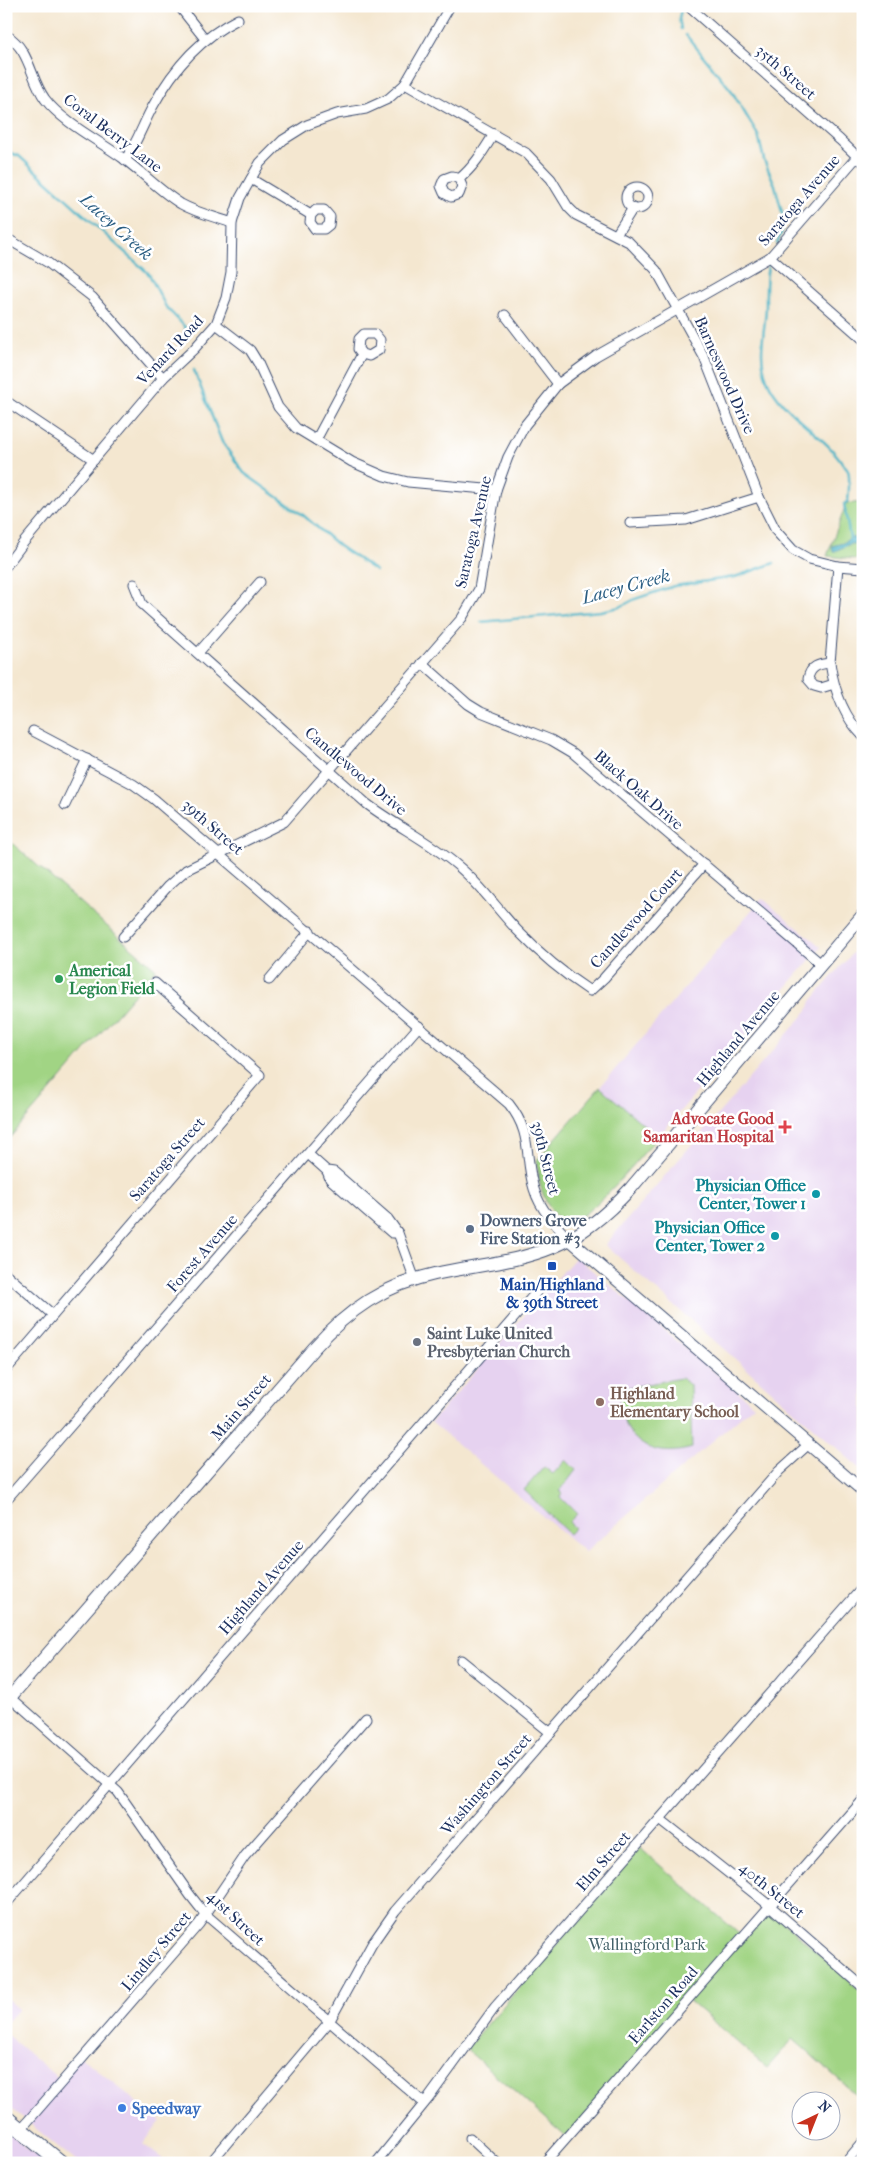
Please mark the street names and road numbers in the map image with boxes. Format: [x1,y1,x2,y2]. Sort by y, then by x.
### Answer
street label: 35th Street [752,41,820,104]
street label: Coral Berry Lane [60,90,166,176]
street label: Saratoga Avenue [754,150,844,250]
street label: Venard Road [132,311,207,390]
street label: Barneswood Drive [691,313,759,437]
street label: Saratoga Avenue [451,474,495,590]
street label: Candlewood Drive [301,723,411,819]
street label: Black Oak Drive [591,746,687,834]
street label: 39th Street [178,795,248,859]
street label: Candlewood Court [586,864,686,972]
street label: Highland Avenue [692,986,784,1090]
street label: Saratoga Street [125,1113,209,1205]
street label: 39th Street [528,1119,564,1197]
street label: Forest Avenue [163,1210,241,1296]
street label: Main Street [207,1370,275,1444]
street label: Highland Avenue [215,1536,307,1638]
street label: Washington Street [436,1729,535,1839]
street label: Elm Street [572,1827,634,1895]
street label: 40th Street [735,1858,809,1922]
street label: 41st Street [203,1886,269,1950]
street label: Lindley Street [117,1907,195,1995]
street label: Earlston Road [624,1962,702,2048]

